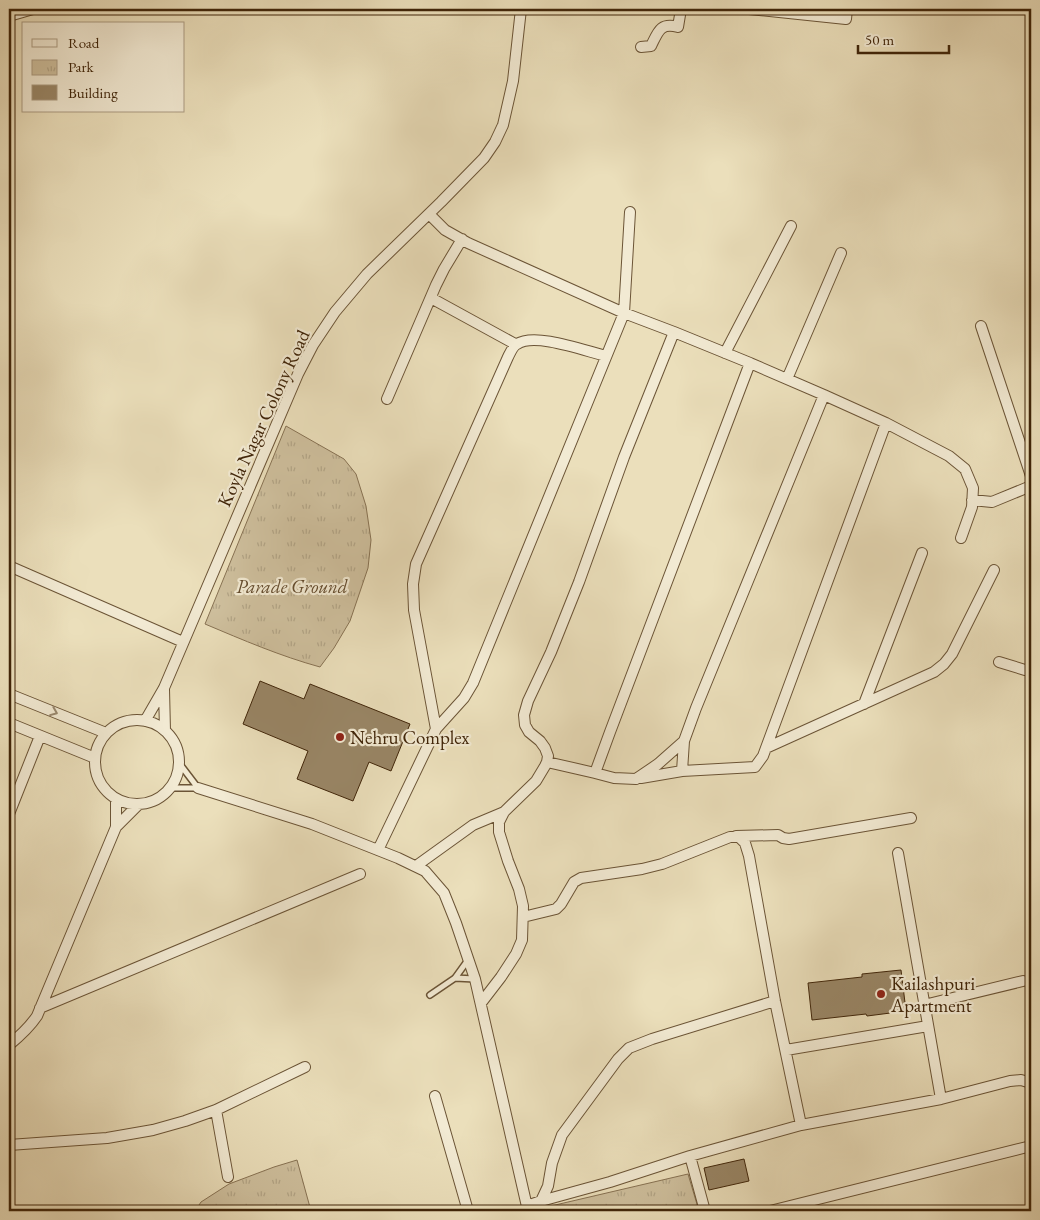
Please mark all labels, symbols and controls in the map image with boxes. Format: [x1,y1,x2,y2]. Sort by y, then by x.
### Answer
legend [22,22,185,112]
scale bar [858,22,949,54]
text: 50 m [865,30,894,49]
text: Road [68,33,100,52]
text: Park [68,57,95,76]
text: Building [68,83,118,102]
street label: Koyla Nagar Colony Road [211,325,316,511]
park label: Parade Ground [236,574,348,599]
one-way arrow [49,706,58,716]
place label: Nehru Complex [350,725,470,750]
marker: Nehru Complex [334,731,346,743]
place label: Kailashpuri Apartment [890,971,975,1018]
marker: Kailashpuri Apartment [875,988,887,1000]

